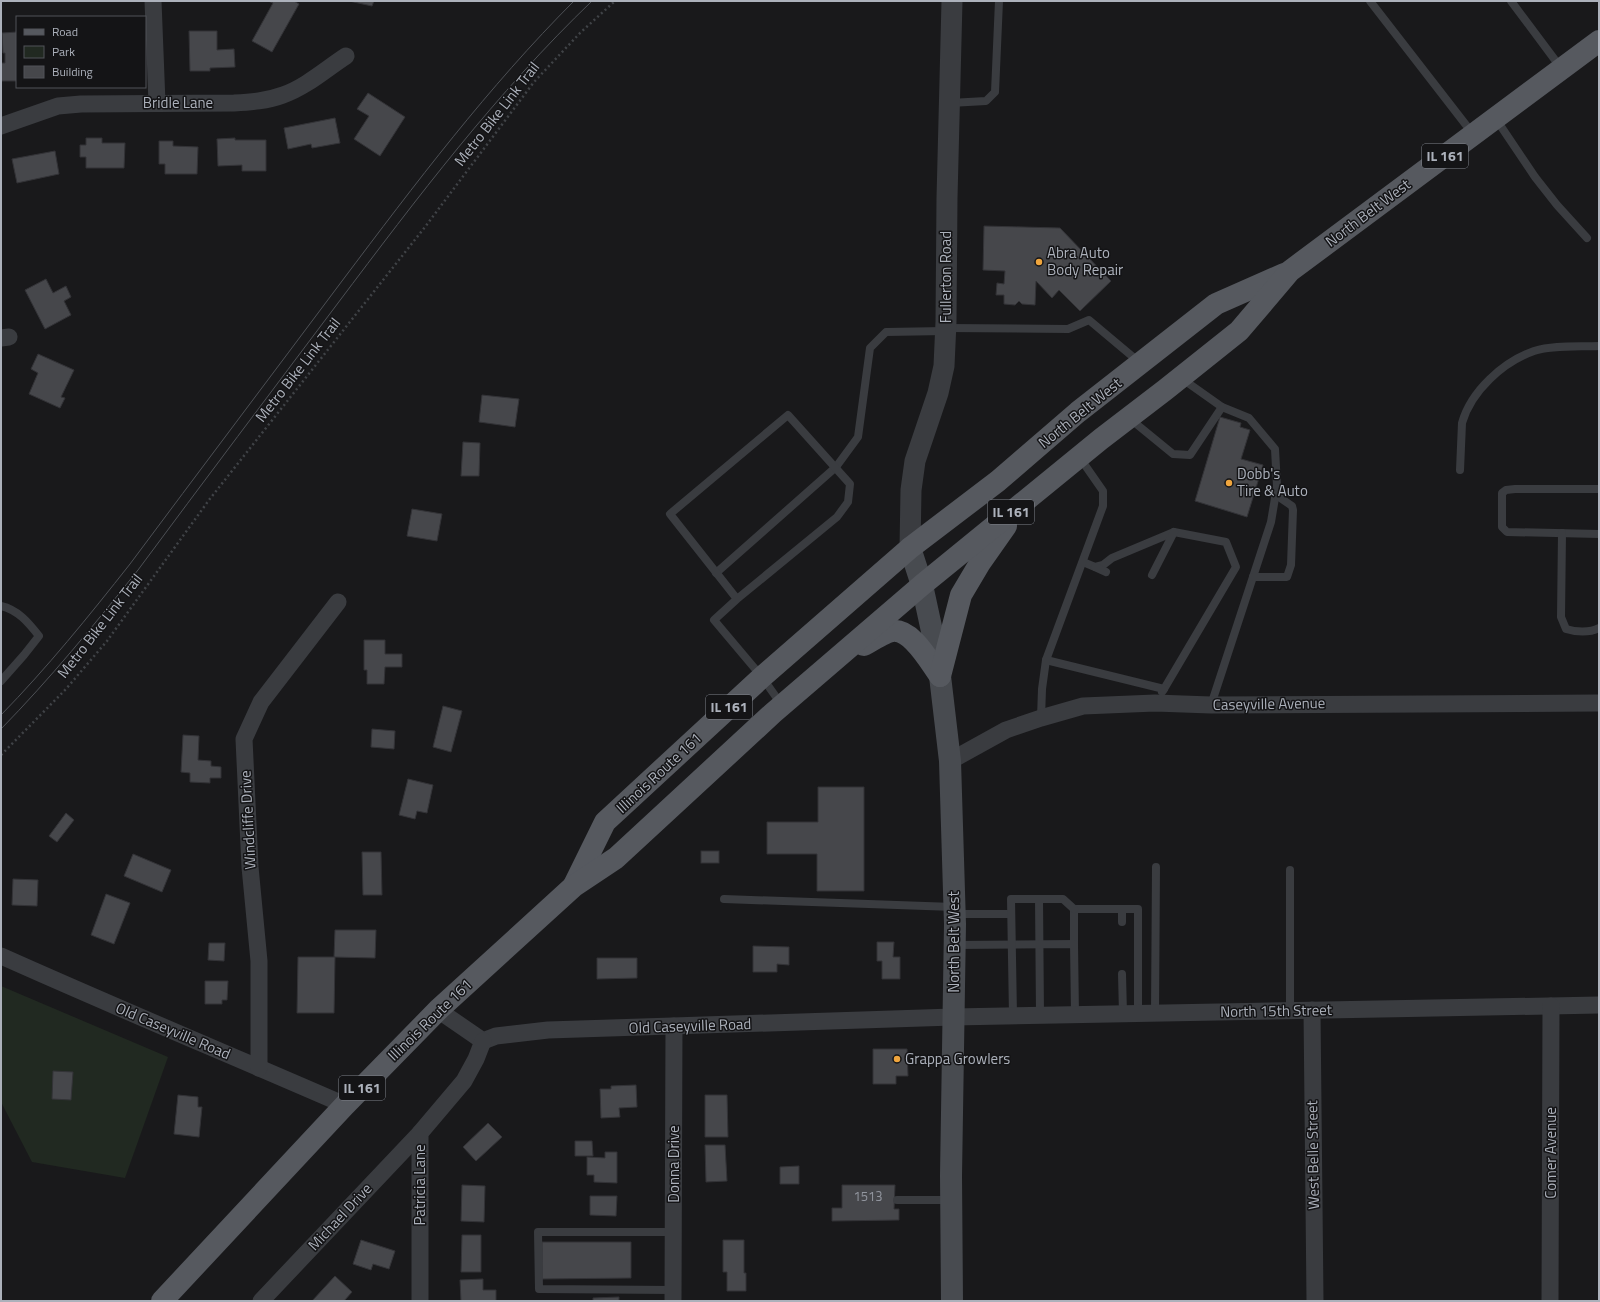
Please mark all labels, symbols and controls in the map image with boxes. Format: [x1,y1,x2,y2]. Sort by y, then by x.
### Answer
legend [16,16,146,88]
text: Road [52,22,78,41]
text: Park [52,42,75,61]
street label: Metro Bike Link Trail [448,57,545,171]
text: Building [52,62,93,81]
street label: Bridle Lane [143,91,213,114]
road number: IL 161 [1422,144,1468,168]
street label: North Belt West [1320,172,1416,252]
street label: Fullerton Road [934,231,957,323]
place label: Abra Auto Body Repair [1047,241,1123,281]
marker: Abra Auto Body Repair [1034,257,1044,267]
street label: Metro Bike Link Trail [249,313,346,427]
street label: North Belt West [1033,371,1127,453]
place label: Dobb's Tire & Auto [1237,462,1308,502]
marker: Dobb's Tire & Auto [1224,478,1234,488]
road number: IL 161 [988,500,1034,524]
street label: Metro Bike Link Trail [51,569,148,683]
street label: Caseyville Avenue [1213,691,1325,716]
road number: IL 161 [706,695,752,719]
street label: Illinois Route 161 [611,727,707,818]
street label: Windcliffe Drive [233,770,262,870]
street label: North Belt West [942,891,965,993]
street label: Illinois Route 161 [382,973,477,1066]
street label: Old Caseyville Road [112,996,234,1065]
street label: North 15th Street [1220,998,1333,1023]
street label: Old Caseyville Road [628,1012,752,1039]
place label: Grappa Growlers [905,1047,1010,1070]
marker: Grappa Growlers [892,1054,902,1064]
road number: IL 161 [339,1076,385,1100]
street label: West Belle Street [1300,1099,1325,1210]
street label: Comer Avenue [1539,1107,1562,1199]
street label: Donna Drive [662,1125,685,1203]
street label: Patricia Lane [408,1144,431,1226]
street label: Michael Drive [302,1178,377,1256]
house number: 1513 [853,1186,883,1206]

